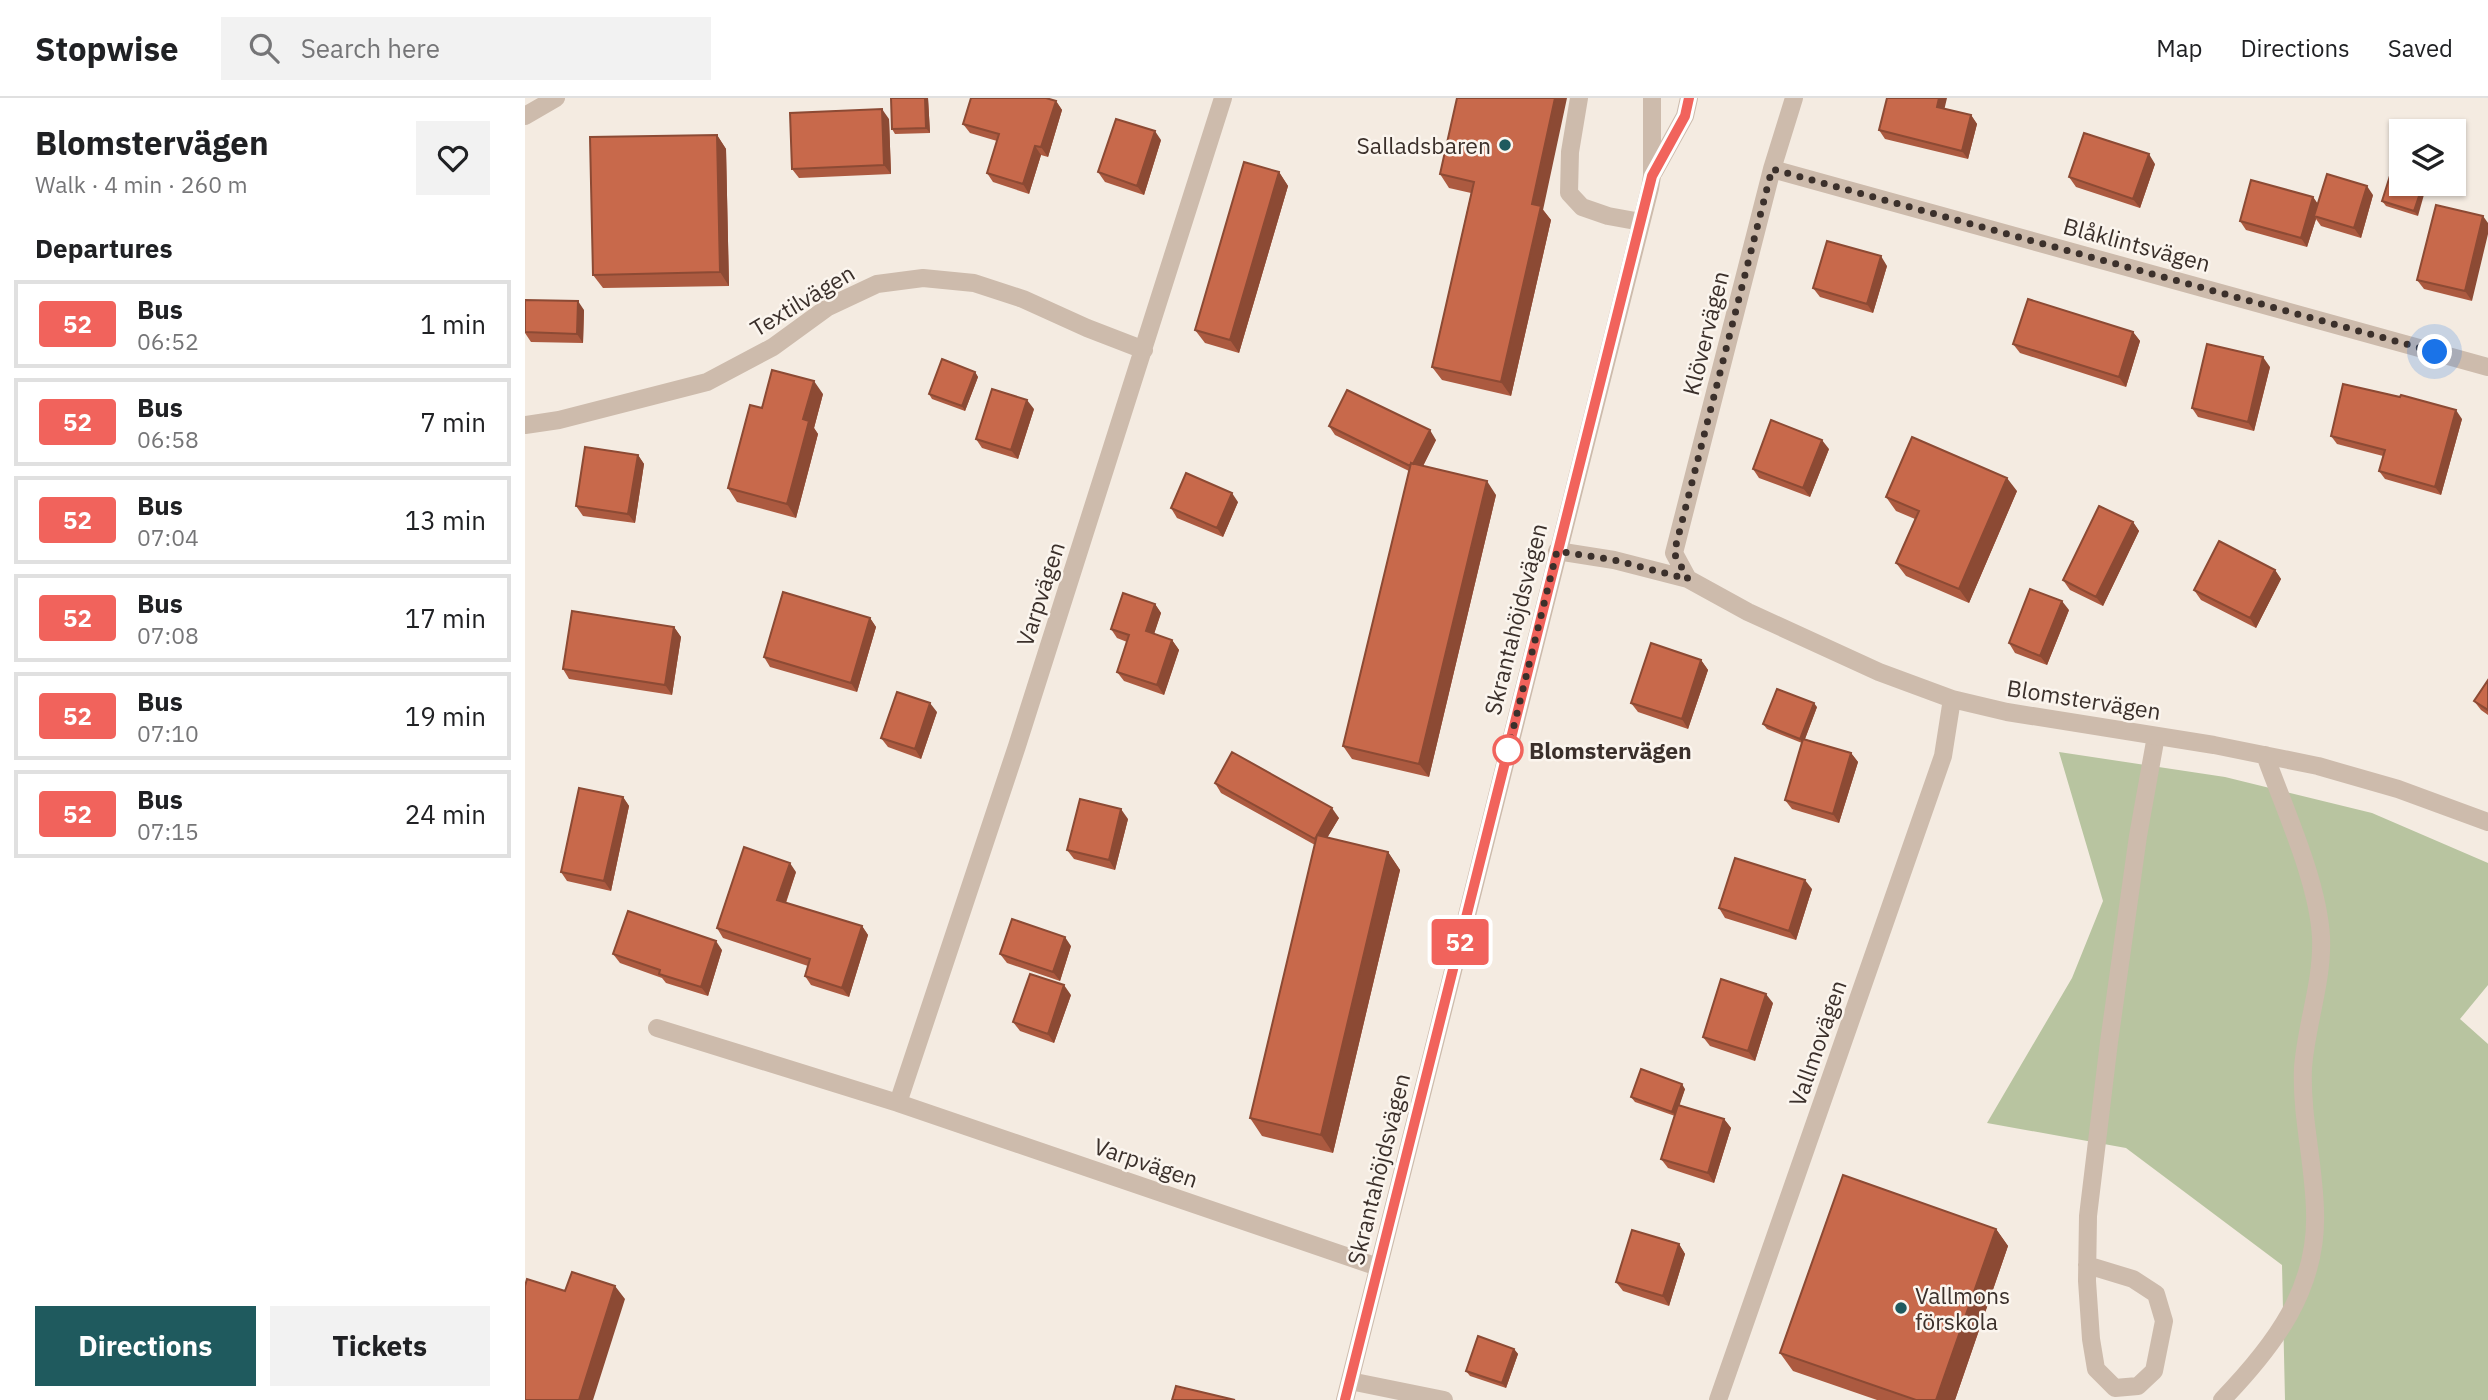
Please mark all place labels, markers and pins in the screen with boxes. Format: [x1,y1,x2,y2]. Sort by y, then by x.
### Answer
place label: Salladsbaren [1356,130,1491,160]
marker: Salladsbaren [1497,137,1513,153]
marker: Blomstervägen [1493,735,1523,765]
place label: Blomstervägen [1529,735,1692,765]
place label: Vallmons förskola [1915,1280,2010,1336]
marker: Vallmons förskola [1893,1300,1909,1316]

